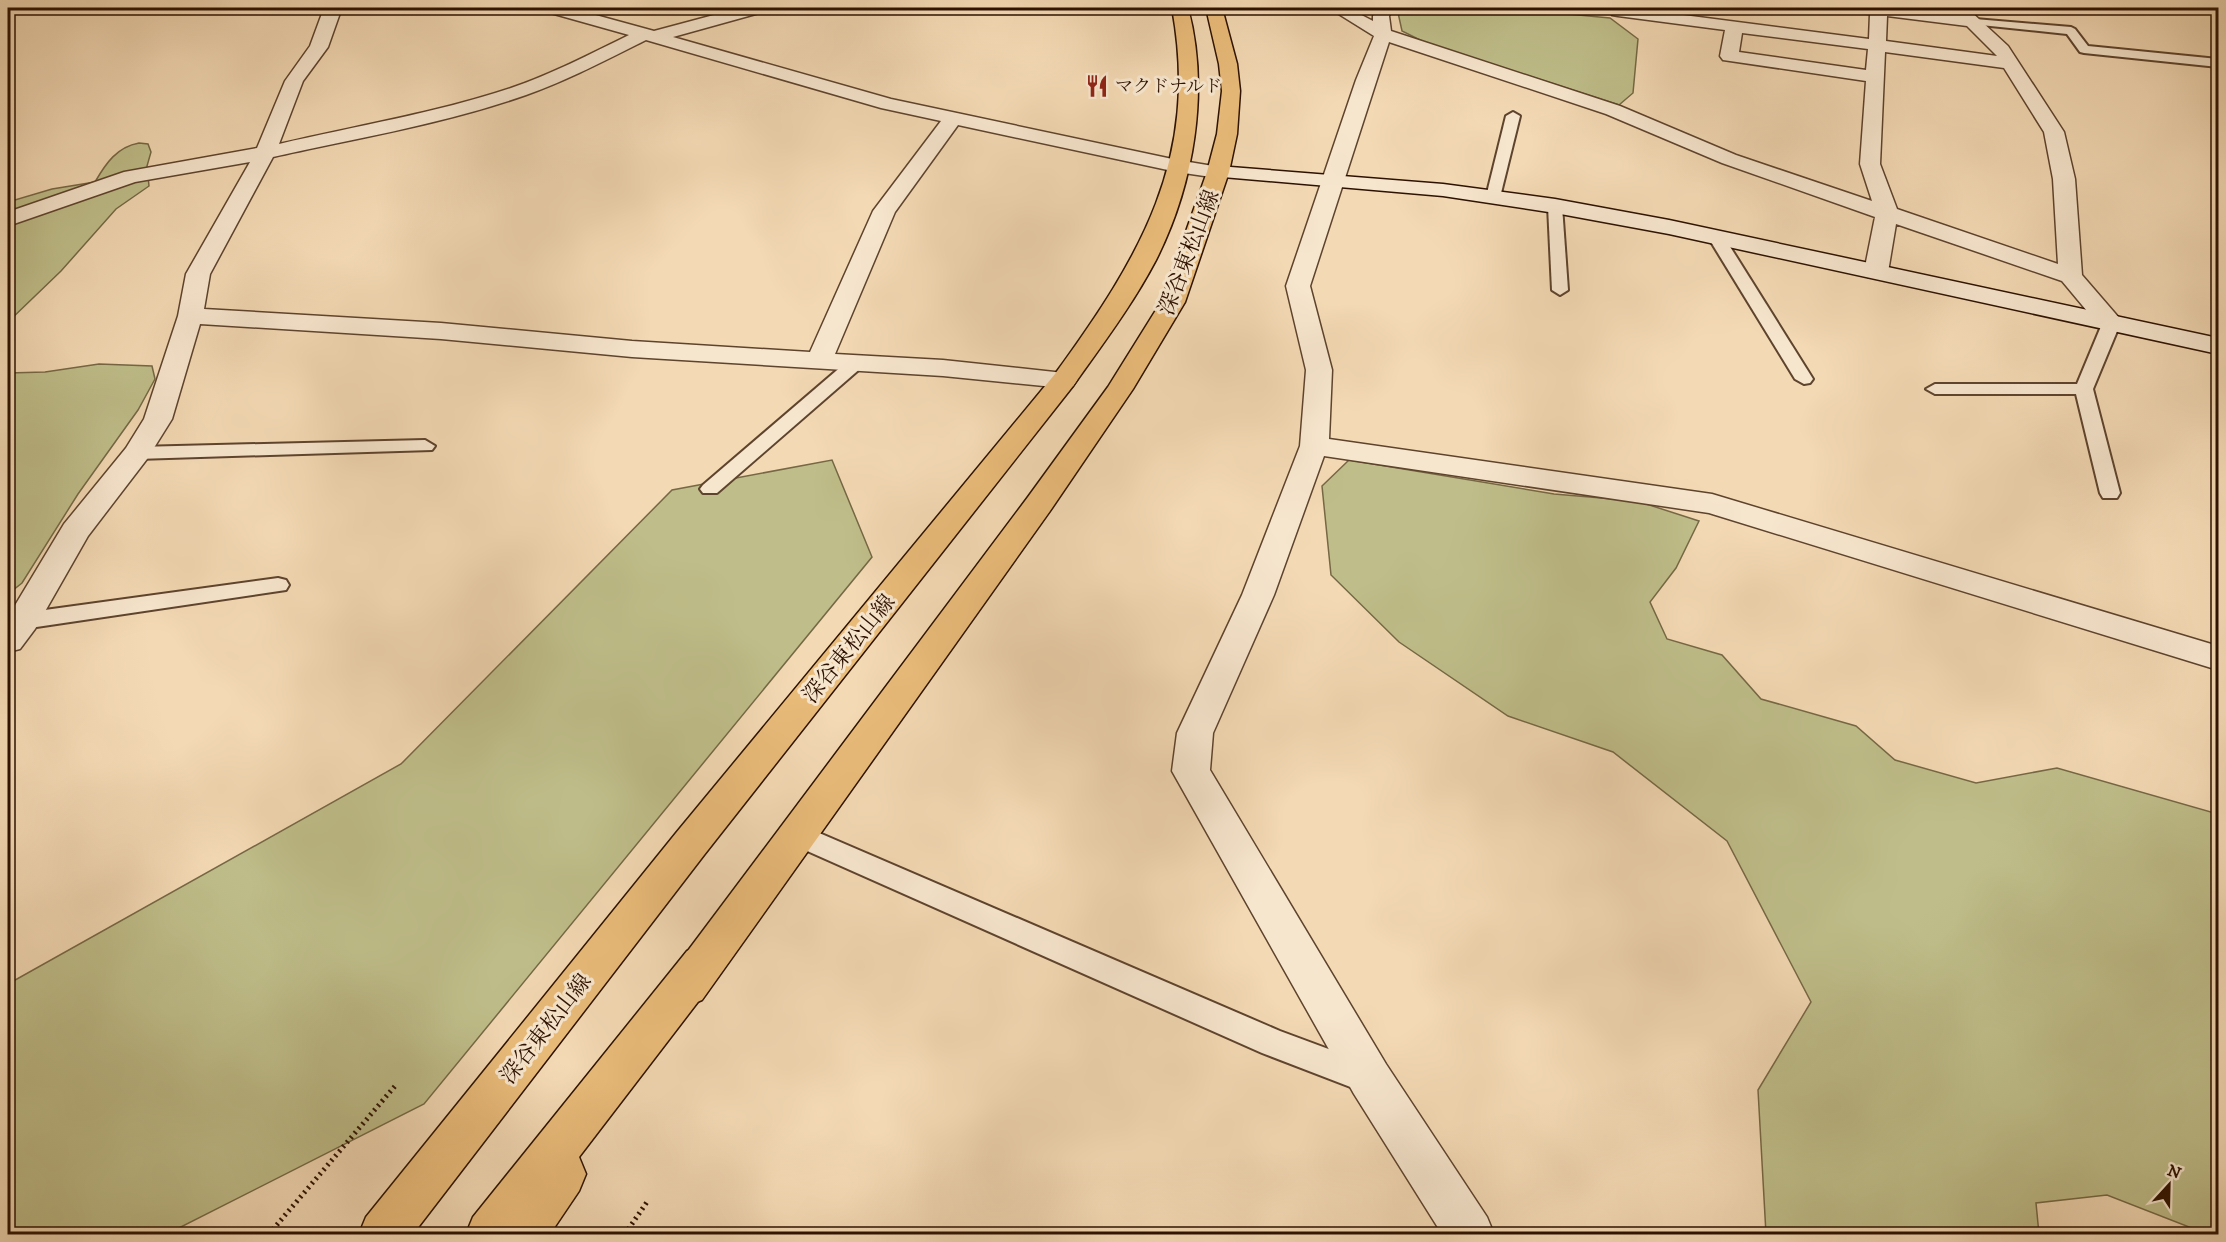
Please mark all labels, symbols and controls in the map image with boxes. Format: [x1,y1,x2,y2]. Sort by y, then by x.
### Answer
restaurant icon: マクドナルド [1084,73,1110,99]
place label: マクドナルド [1115,76,1222,98]
street label: 深谷東松山線 [1153,186,1226,319]
street label: 深谷東松山線 [797,589,901,709]
street label: 深谷東松山線 [495,969,597,1089]
north arrow [2139,1155,2199,1215]
text: N [2164,1160,2184,1184]

